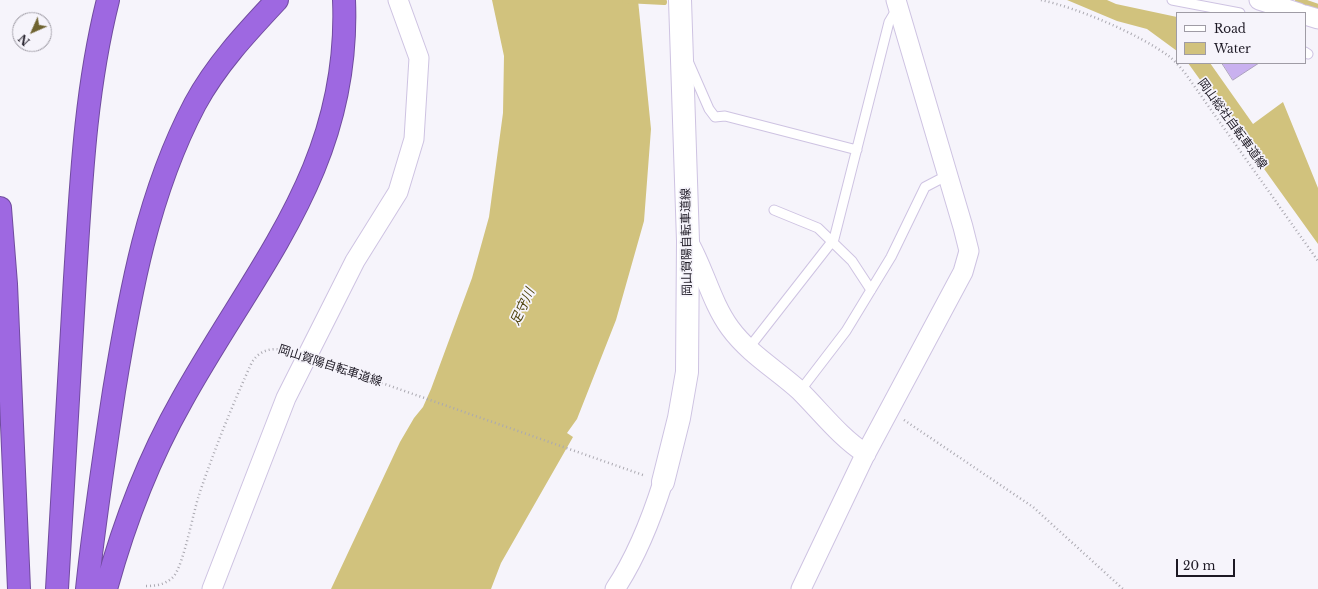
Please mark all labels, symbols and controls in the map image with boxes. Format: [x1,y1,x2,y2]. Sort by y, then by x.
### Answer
north arrow [12,12,52,52]
legend [1176,12,1306,64]
text: Road [1214,21,1246,36]
text: N [16,31,33,48]
text: Water [1214,41,1251,56]
street label: 岡山総社自転車道線 [1194,76,1270,172]
street label: 岡山賀陽自転車道線 [679,188,695,296]
water label: 足守川 [508,286,538,328]
street label: 岡山賀陽自転車道線 [276,342,384,390]
scale bar [1178,551,1237,577]
text: 20 m [1183,558,1215,573]

